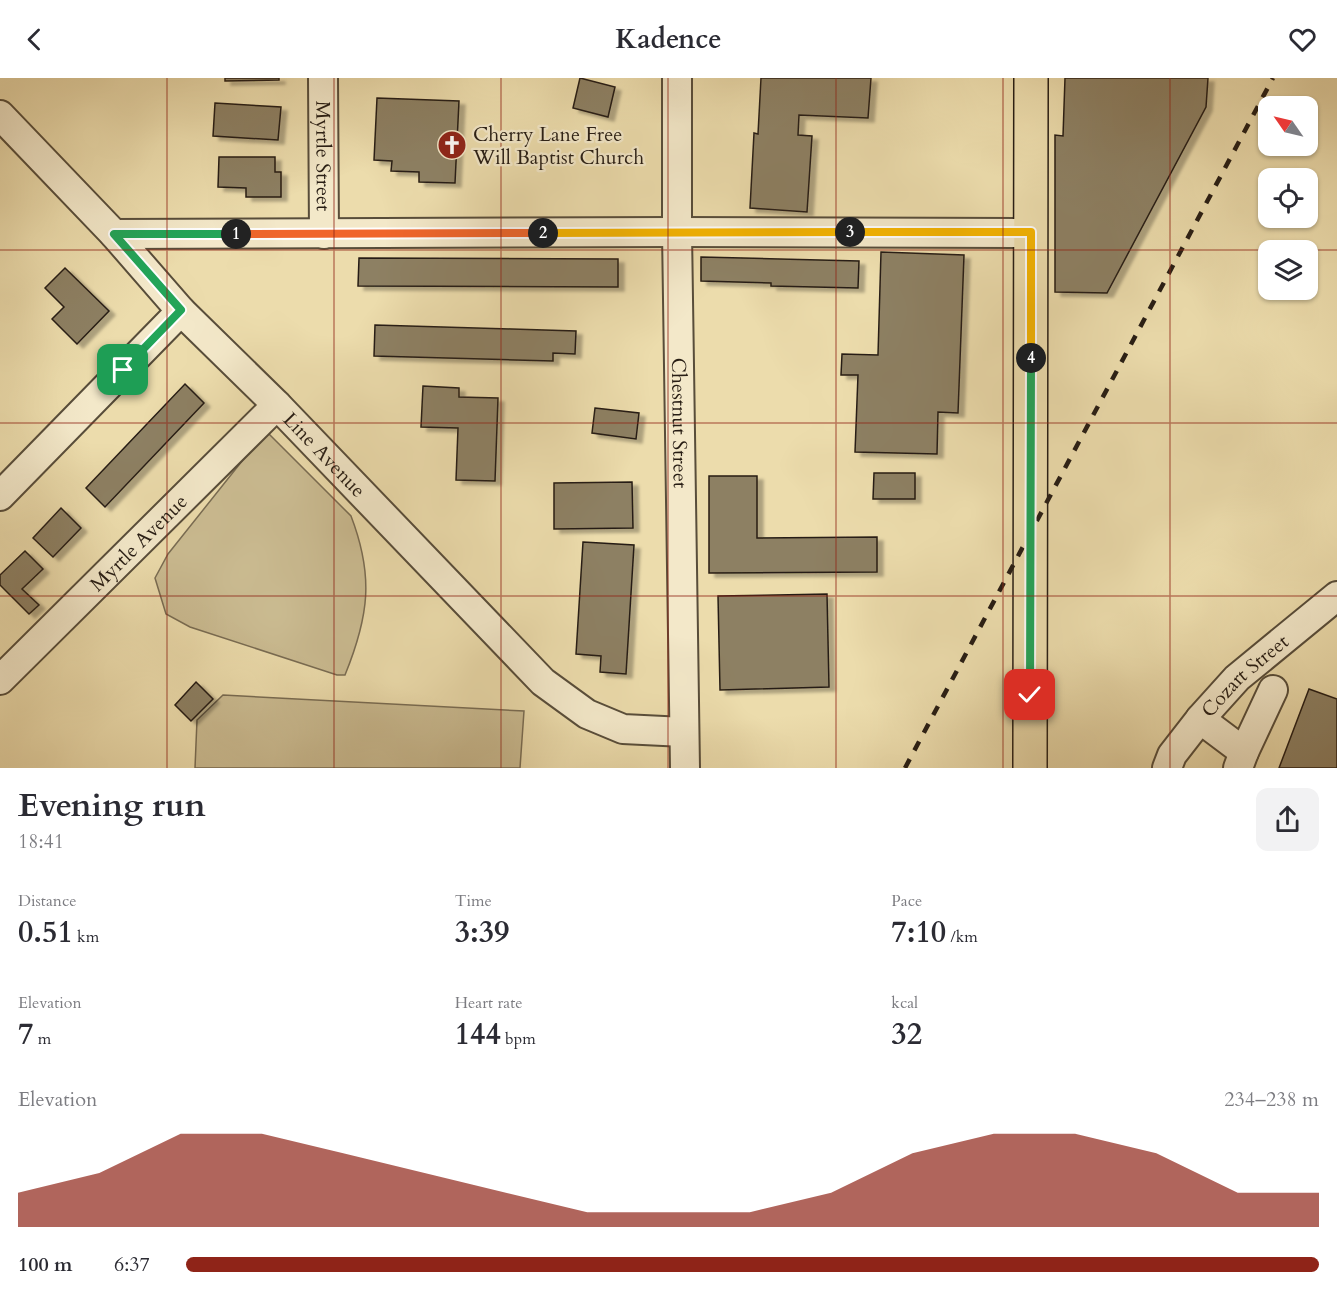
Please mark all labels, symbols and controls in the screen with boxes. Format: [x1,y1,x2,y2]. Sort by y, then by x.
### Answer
text: Kadence [615,21,722,58]
icon: back [18,23,51,56]
icon: heart [1286,23,1319,56]
north arrow [1258,96,1318,156]
map controls [1258,96,1318,300]
street label: Myrtle Street [309,101,337,212]
place label: Cherry Lane Free Will Baptist Church [472,121,644,171]
church icon: Cherry Lane Free Will Baptist Church [436,129,468,161]
button: locate [1258,168,1318,228]
pin: 3 [835,217,865,247]
pin: 2 [528,218,558,248]
pin: 1 [221,219,251,249]
text: 3 [846,221,854,243]
text: 2 [539,222,547,244]
text: 1 [232,223,240,245]
button: layers [1258,240,1318,300]
pin: 4 [1016,343,1046,373]
pin [97,344,148,395]
text: 4 [1027,347,1035,369]
icon: arrive [106,353,139,386]
street label: Chestnut Street [665,357,694,489]
street label: Line Avenue [277,406,372,503]
street label: Myrtle Avenue [84,488,193,597]
street label: Cozart Street [1195,628,1295,723]
pin [1004,669,1055,720]
icon: check [1013,678,1046,711]
text: Evening run [18,783,206,828]
button: share [1256,788,1319,851]
text: 18:41 [18,828,64,855]
text: Distance [18,890,76,912]
text: Time [455,890,492,912]
text: Pace [891,890,922,912]
text: 0.51 [18,912,73,953]
text: 3:39 [455,912,509,953]
text: 7:10 [891,912,946,953]
text: km [73,926,99,948]
text: /km [946,926,978,948]
text: Elevation [18,992,82,1014]
text: Heart rate [455,992,522,1014]
text: kcal [891,992,918,1014]
text: 7 [18,1014,33,1055]
text: 144 [455,1014,501,1055]
text: 32 [891,1014,922,1055]
text: m [33,1028,51,1050]
text: bpm [501,1028,536,1050]
text: Elevation [18,1086,97,1113]
text: 234–238 m [1224,1086,1319,1113]
text: 100 m [18,1251,73,1278]
text: 6:37 [114,1251,150,1278]

